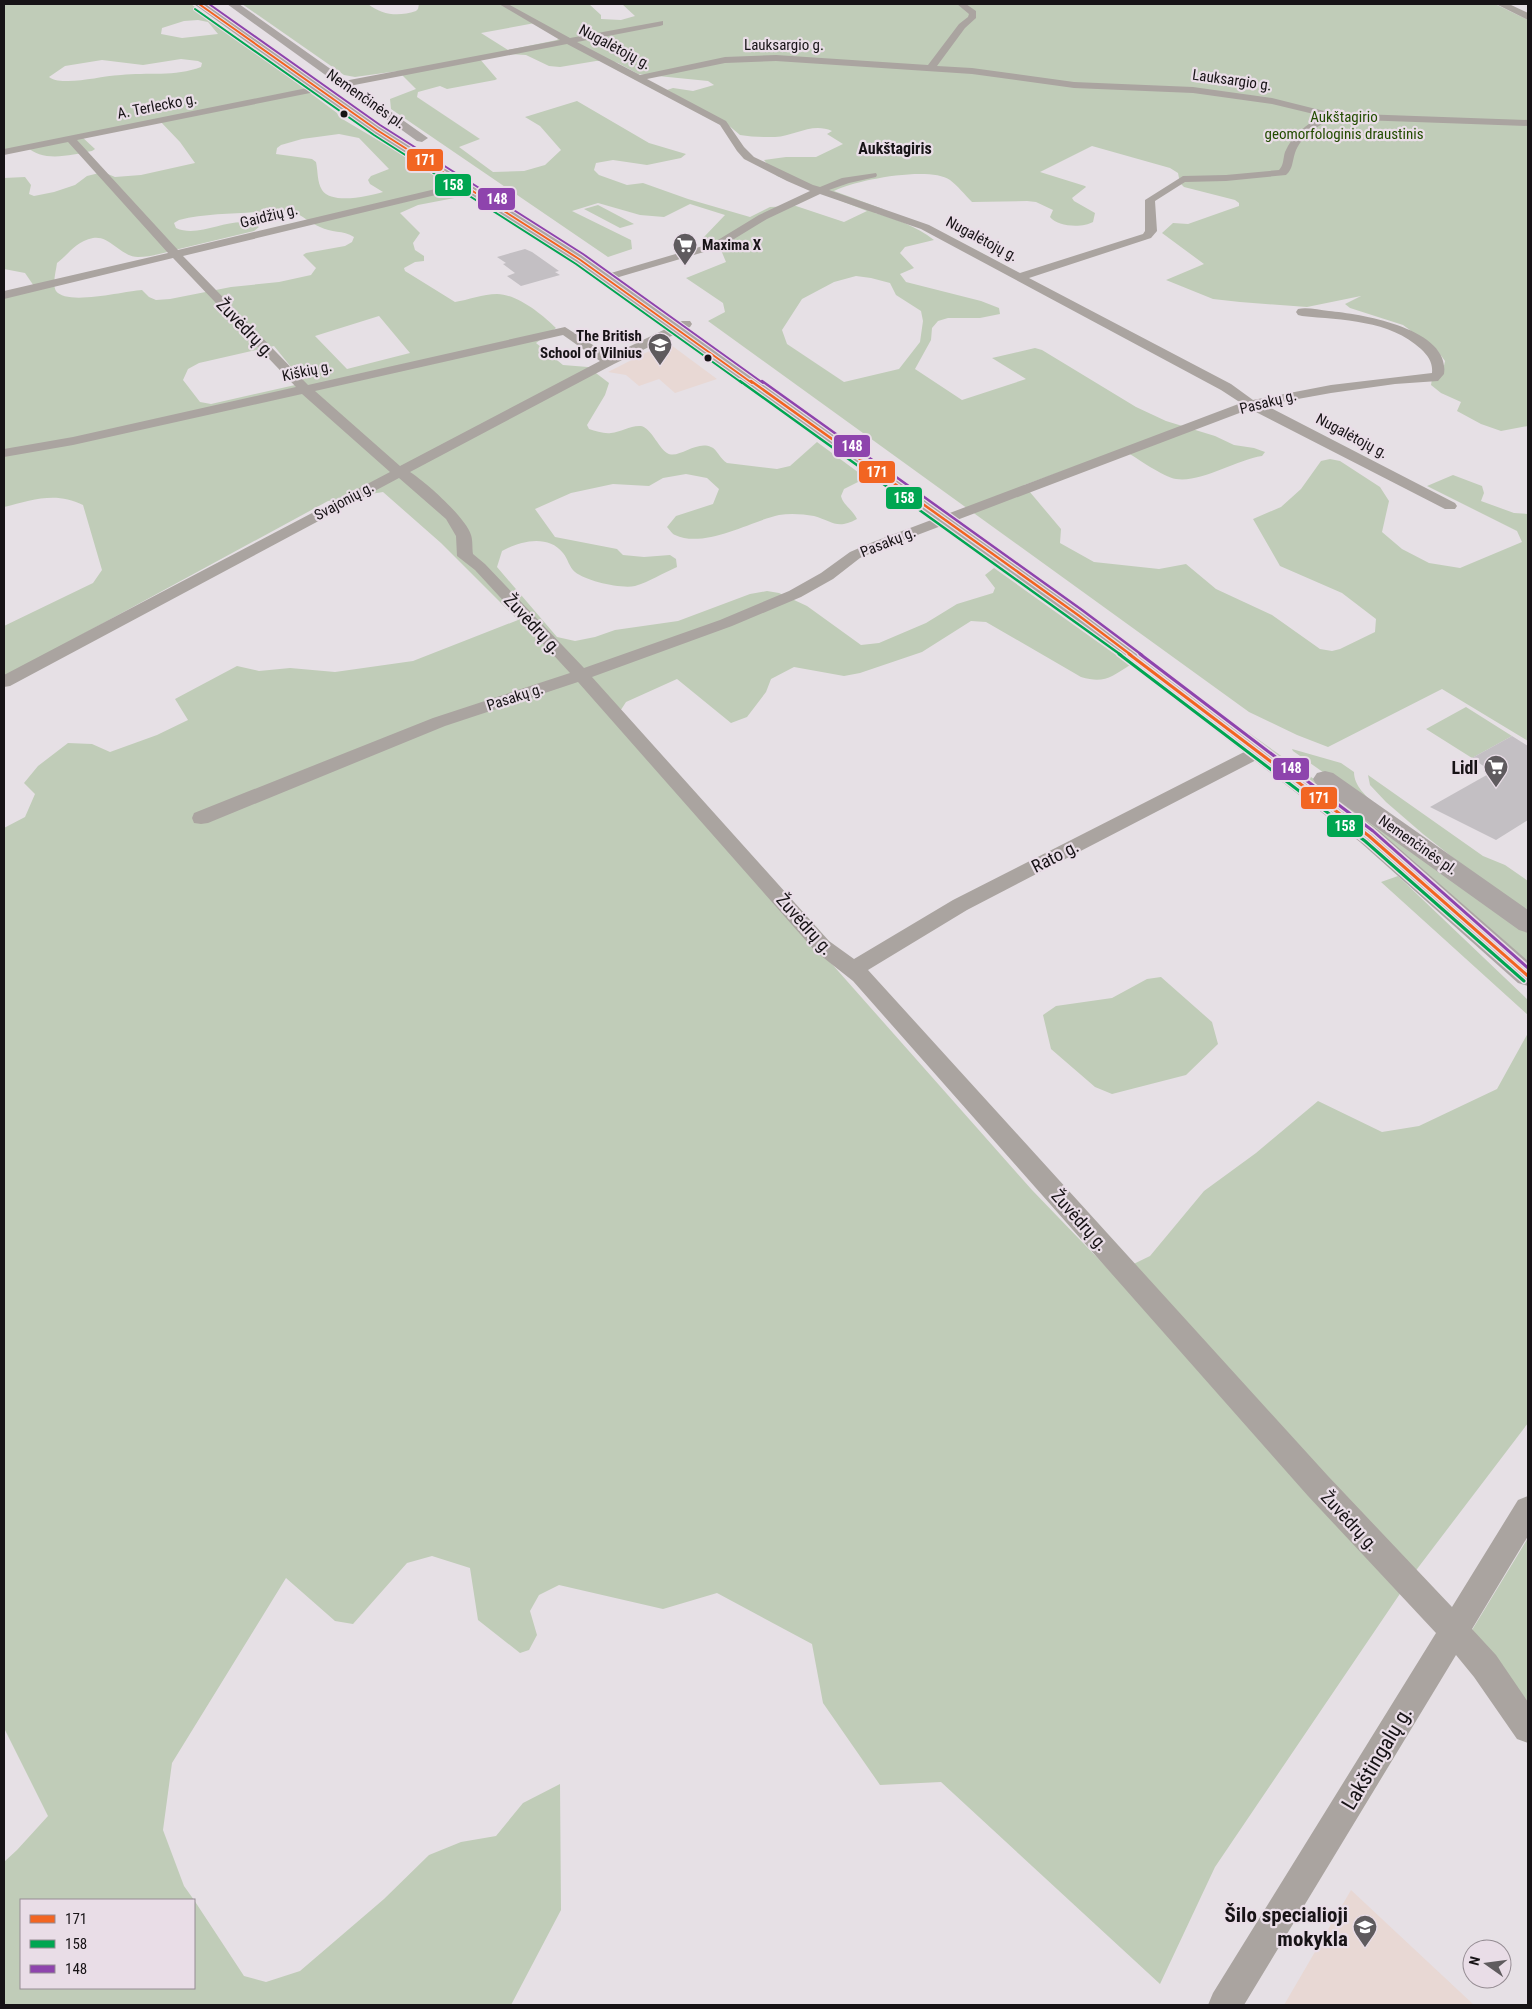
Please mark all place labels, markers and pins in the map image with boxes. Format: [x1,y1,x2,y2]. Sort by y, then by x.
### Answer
unlabelled marker [339,109,349,119]
supermarket icon: Maxima X [672,232,698,266]
place label: Maxima X [702,236,762,254]
place label: The British School of Vilnius [540,327,642,362]
school or university icon: The British School of Vilnius [647,332,673,366]
unlabelled marker [703,353,713,363]
supermarket icon: Lidl [1483,754,1509,788]
place label: Lidl [1451,757,1478,778]
place label: Šilo specialioji mokykla [1225,1903,1348,1951]
school or university icon: Šilo specialioji mokykla [1352,1914,1378,1948]

